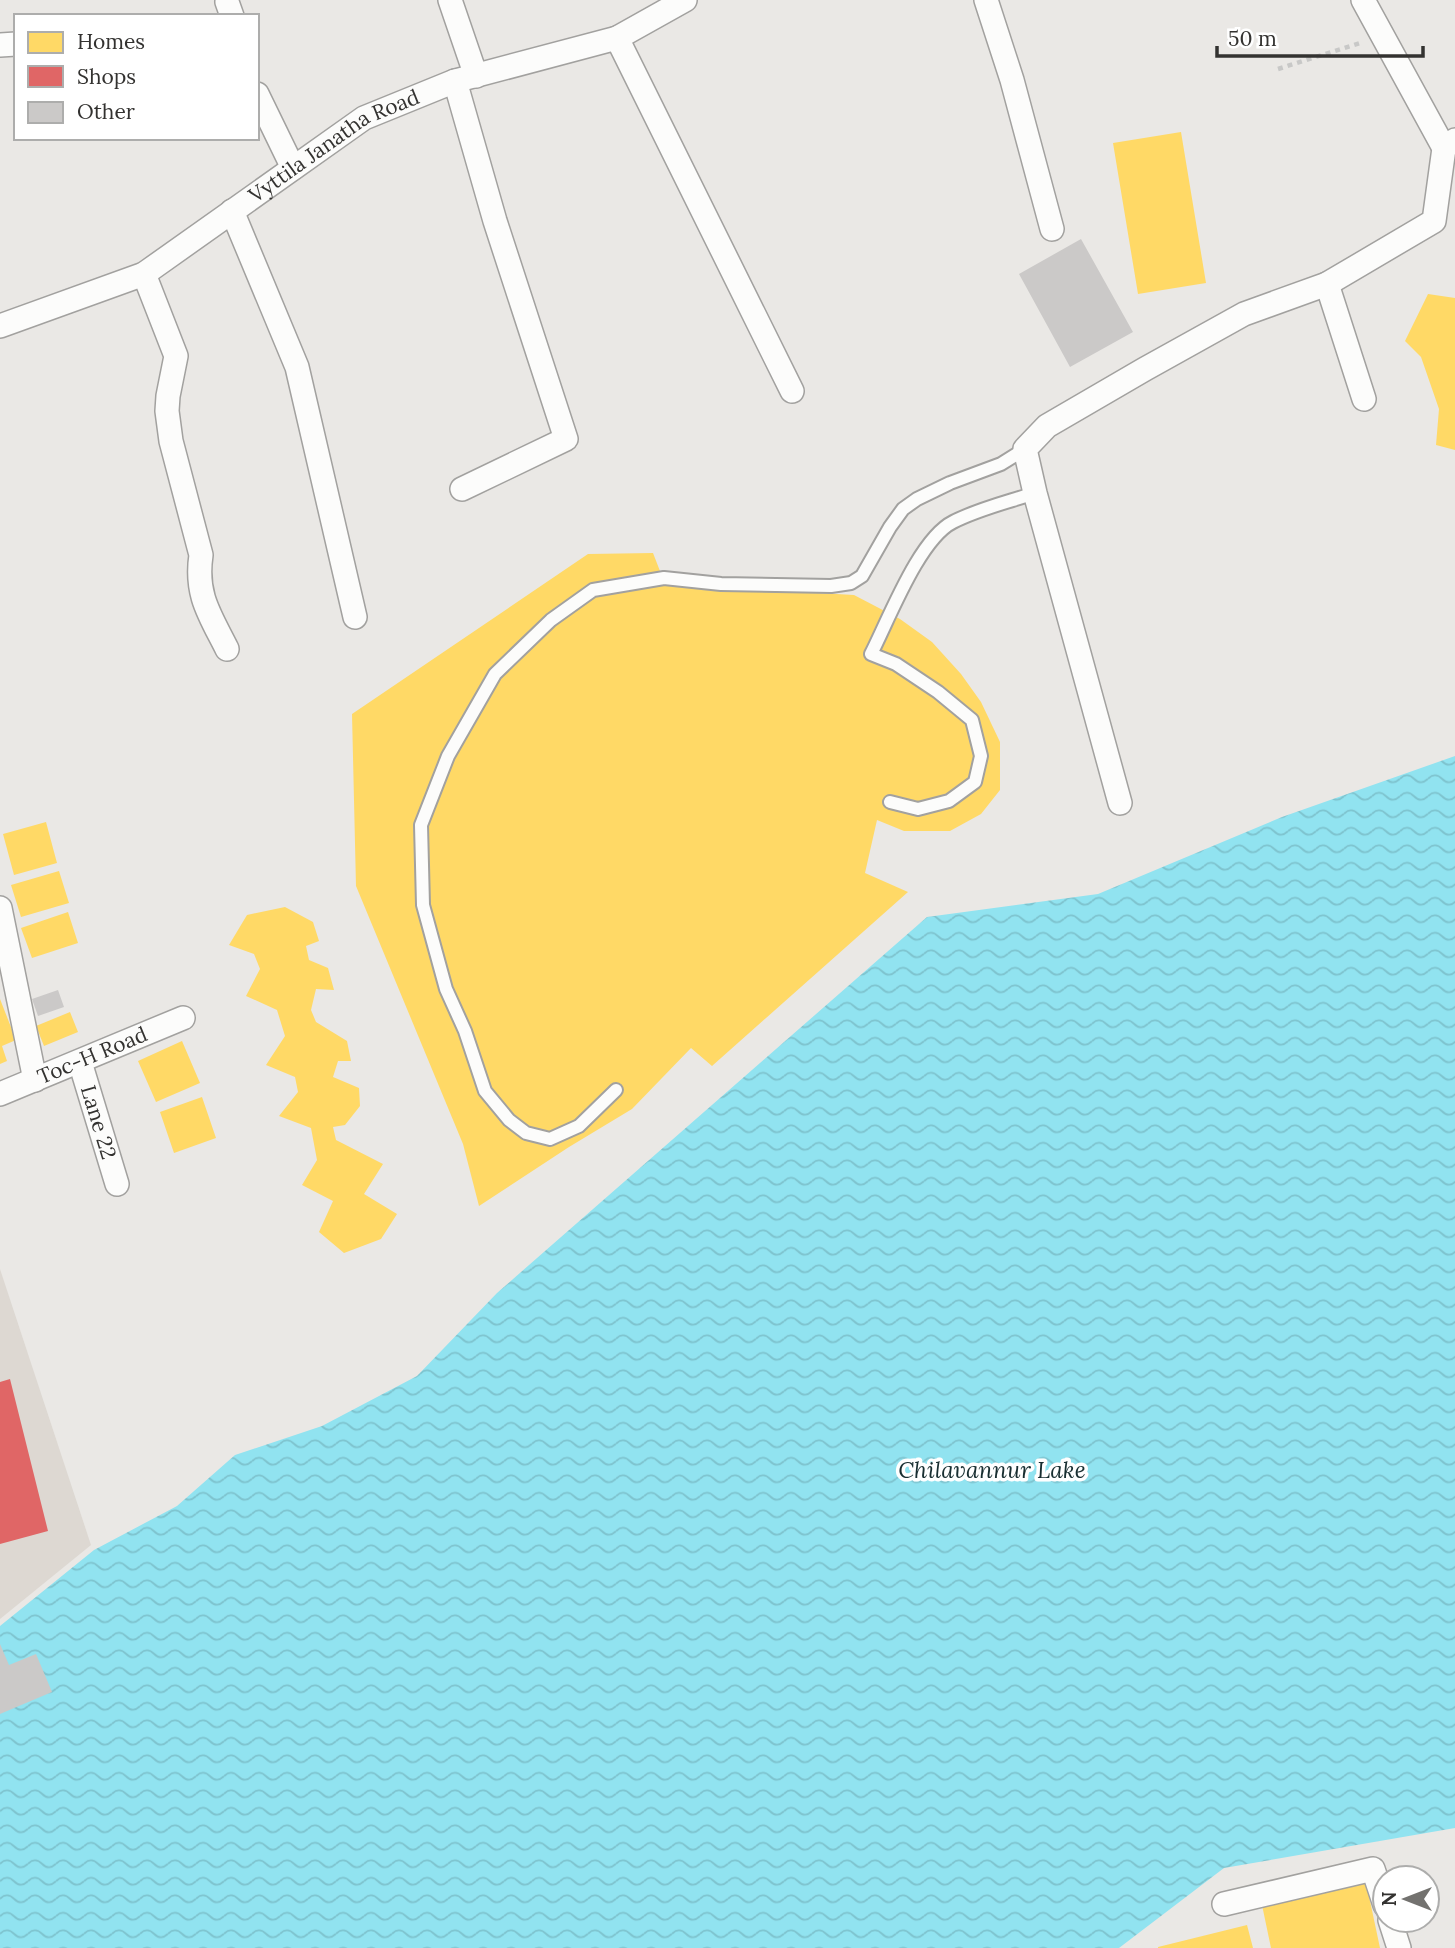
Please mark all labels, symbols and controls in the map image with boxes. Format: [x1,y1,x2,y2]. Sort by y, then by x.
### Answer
legend [14,14,259,140]
scale bar [1217,14,1424,58]
text: 50 m [1228,25,1277,52]
text: Homes [77,28,145,55]
text: Shops [77,63,136,90]
street label: Vyttila Janatha Road [242,83,423,209]
text: Other [77,98,135,125]
street label: Toc-H Road [33,1020,151,1090]
street label: Lane 22 [75,1082,123,1162]
water label: Chilavannur Lake [898,1455,1086,1484]
north arrow [1371,1864,1441,1934]
text: N [1377,1891,1401,1906]

